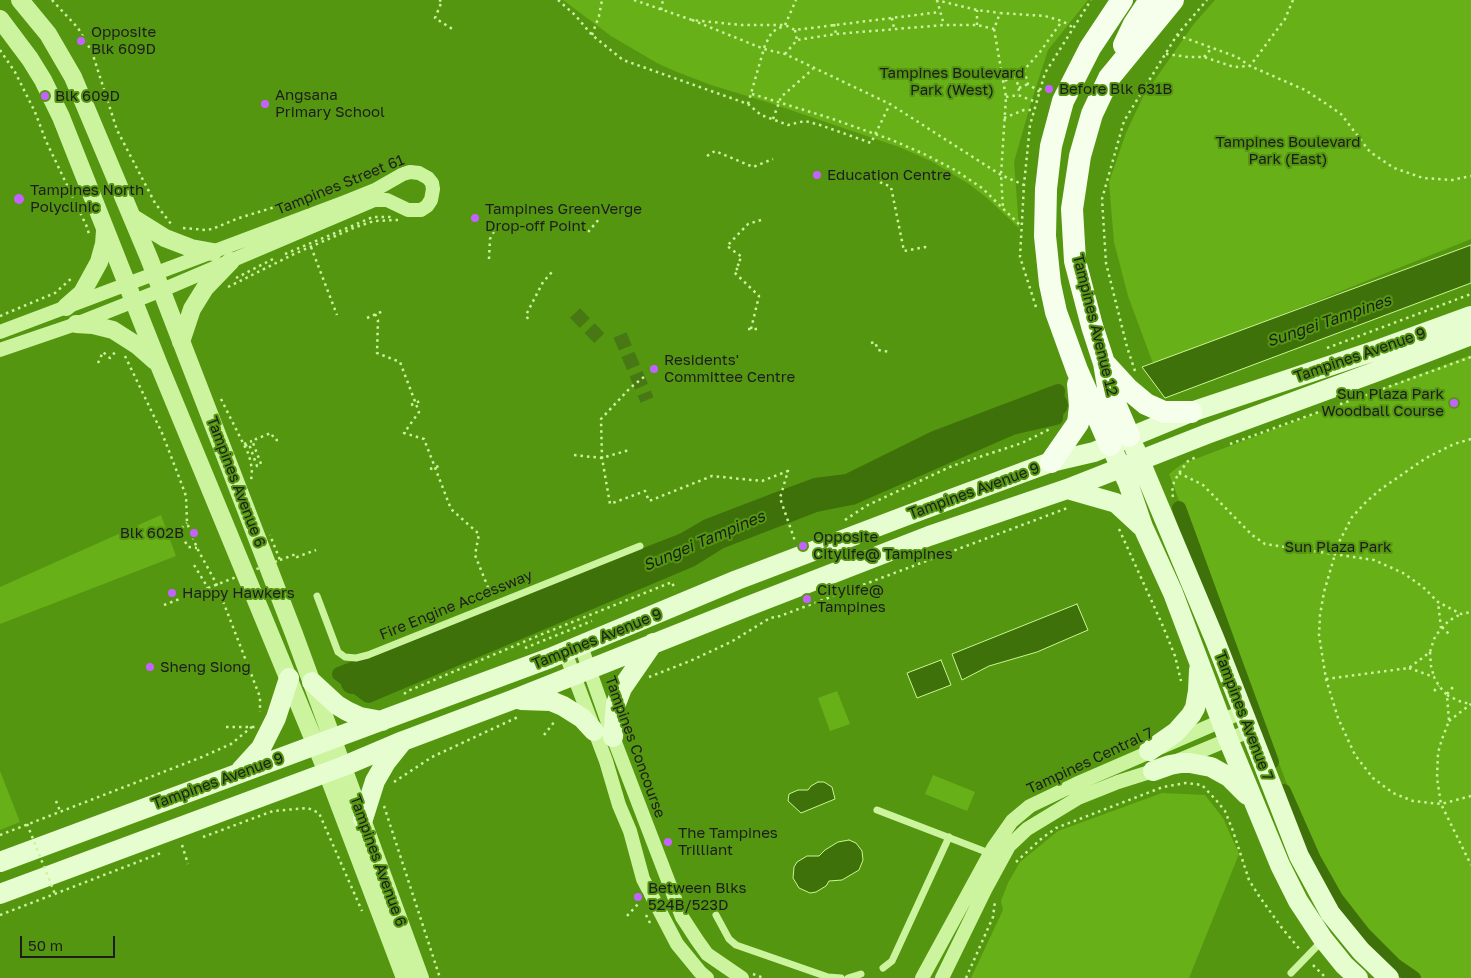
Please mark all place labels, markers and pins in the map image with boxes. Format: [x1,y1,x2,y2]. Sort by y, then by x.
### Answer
place label: Opposite Blk 609D [91,23,156,58]
marker: Opposite Blk 609D [75,35,87,47]
place label: Before Blk 631B [1059,80,1172,98]
marker: Before Blk 631B [1043,83,1055,95]
place label: Angsana Primary School [275,86,385,121]
place label: Blk 609D [55,87,120,105]
marker: Blk 609D [39,90,51,102]
marker: Angsana Primary School [259,98,271,110]
place label: Education Centre [827,166,951,184]
marker: Education Centre [811,169,823,181]
place label: Tampines North Polyclinic [30,181,144,216]
marker: Tampines North Polyclinic [12,192,26,206]
place label: Tampines GreenVerge Drop-off Point [485,200,642,235]
marker: Tampines GreenVerge Drop-off Point [469,212,481,224]
place label: Residents' Committee Centre [664,351,795,386]
marker: Residents' Committee Centre [648,363,660,375]
place label: Sun Plaza Park Woodball Course [1321,385,1444,420]
marker: Sun Plaza Park Woodball Course [1448,397,1460,409]
place label: Blk 602B [120,524,184,542]
marker: Blk 602B [188,527,200,539]
place label: Opposite Citylife@ Tampines [813,528,953,563]
marker: Opposite Citylife@ Tampines [797,540,809,552]
place label: Citylife@ Tampines [817,581,886,616]
place label: Happy Hawkers [182,584,295,602]
marker: Happy Hawkers [166,587,178,599]
marker: Citylife@ Tampines [801,593,813,605]
place label: Sheng Siong [160,658,251,676]
marker: Sheng Siong [144,661,156,673]
place label: The Tampines Trilliant [678,824,778,859]
marker: The Tampines Trilliant [662,836,674,848]
place label: Between Blks 524B/523D [648,879,747,914]
marker: Between Blks 524B/523D [632,891,644,903]

